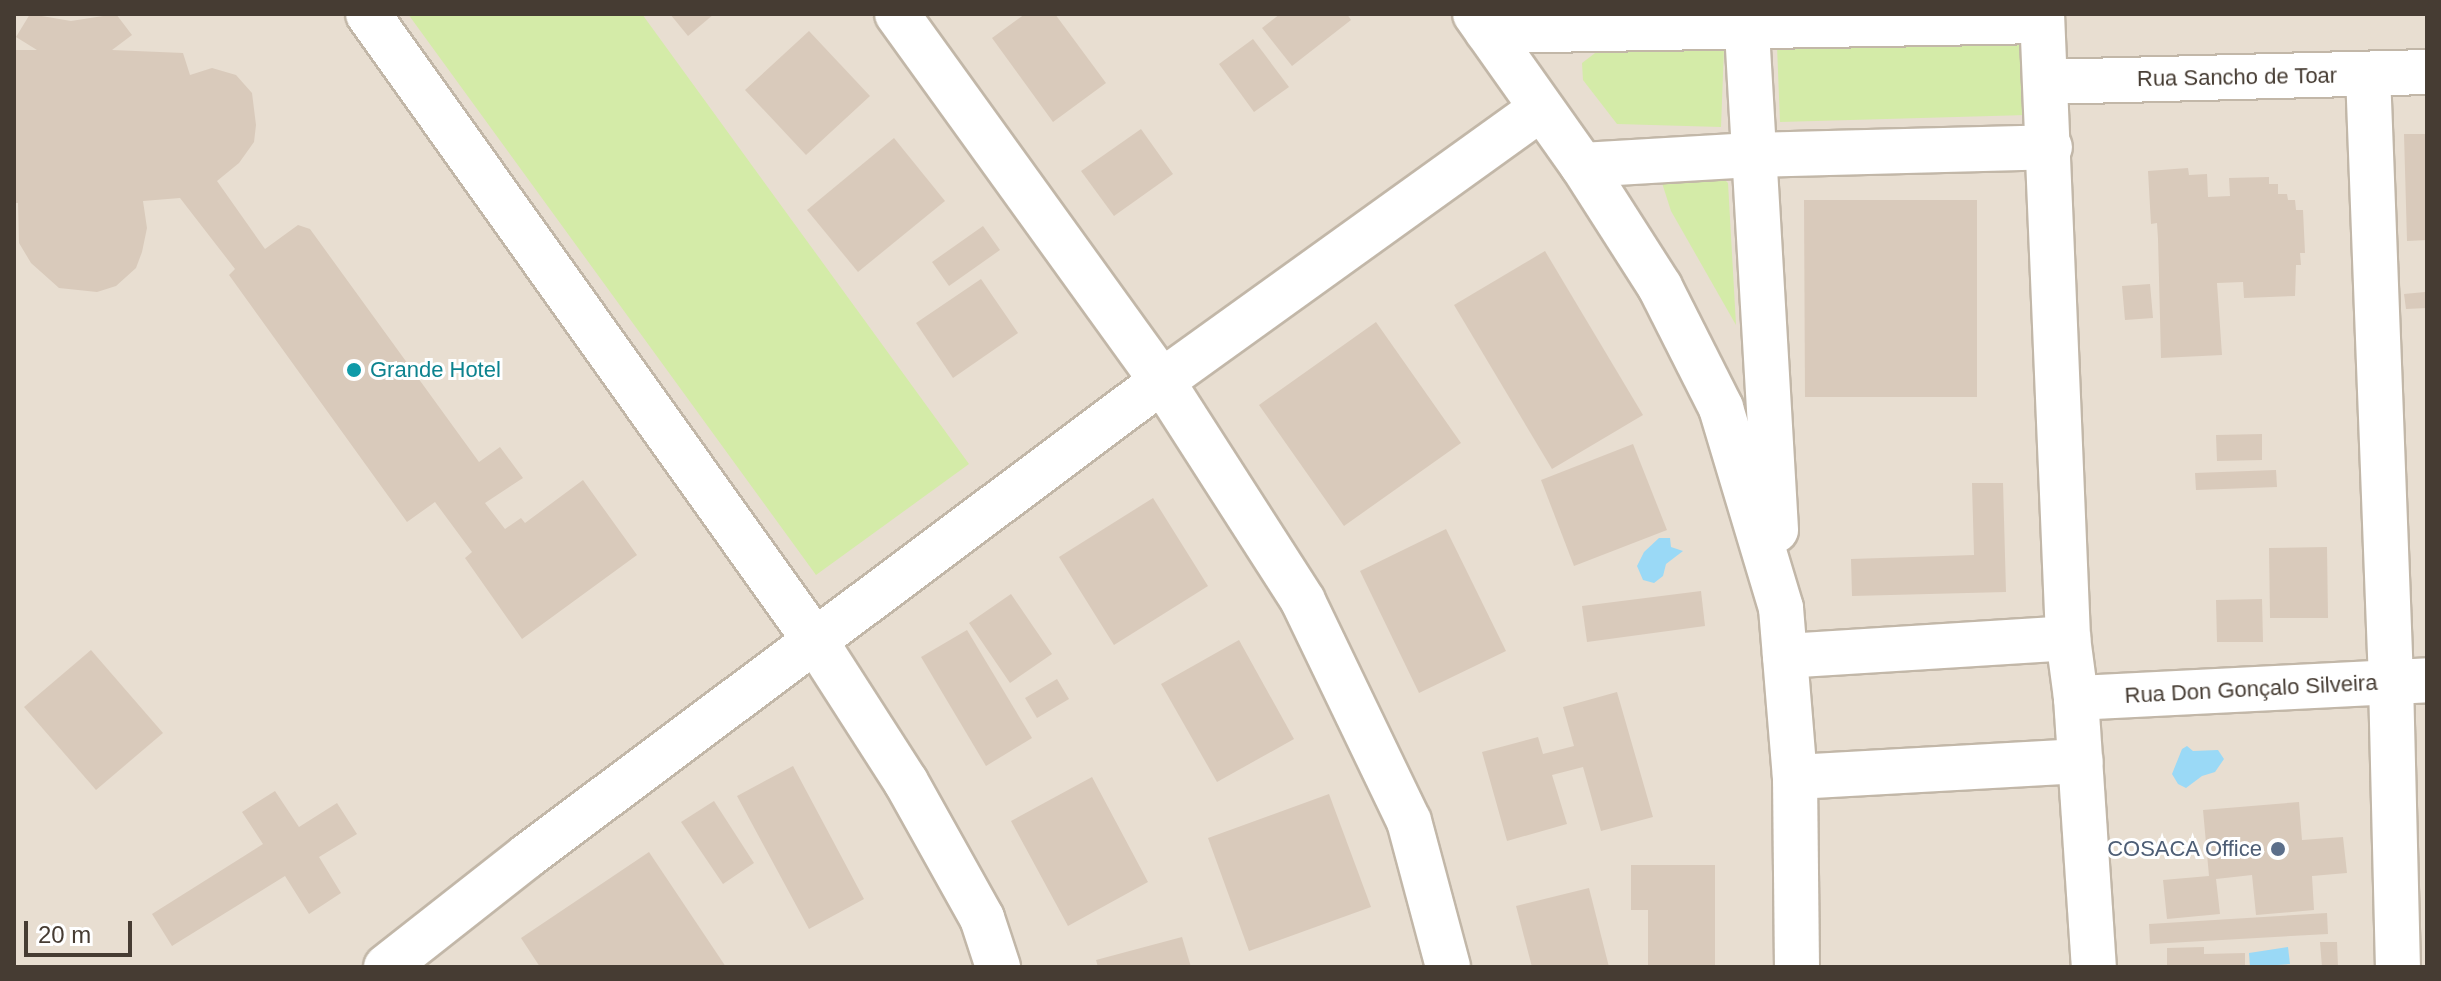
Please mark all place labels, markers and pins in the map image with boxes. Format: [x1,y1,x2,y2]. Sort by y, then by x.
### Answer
place label: Grande Hotel [370,357,501,383]
marker: Grande Hotel [345,361,363,379]
place label: COSACA Office [2106,836,2262,862]
marker: COSACA Office [2269,840,2287,858]

